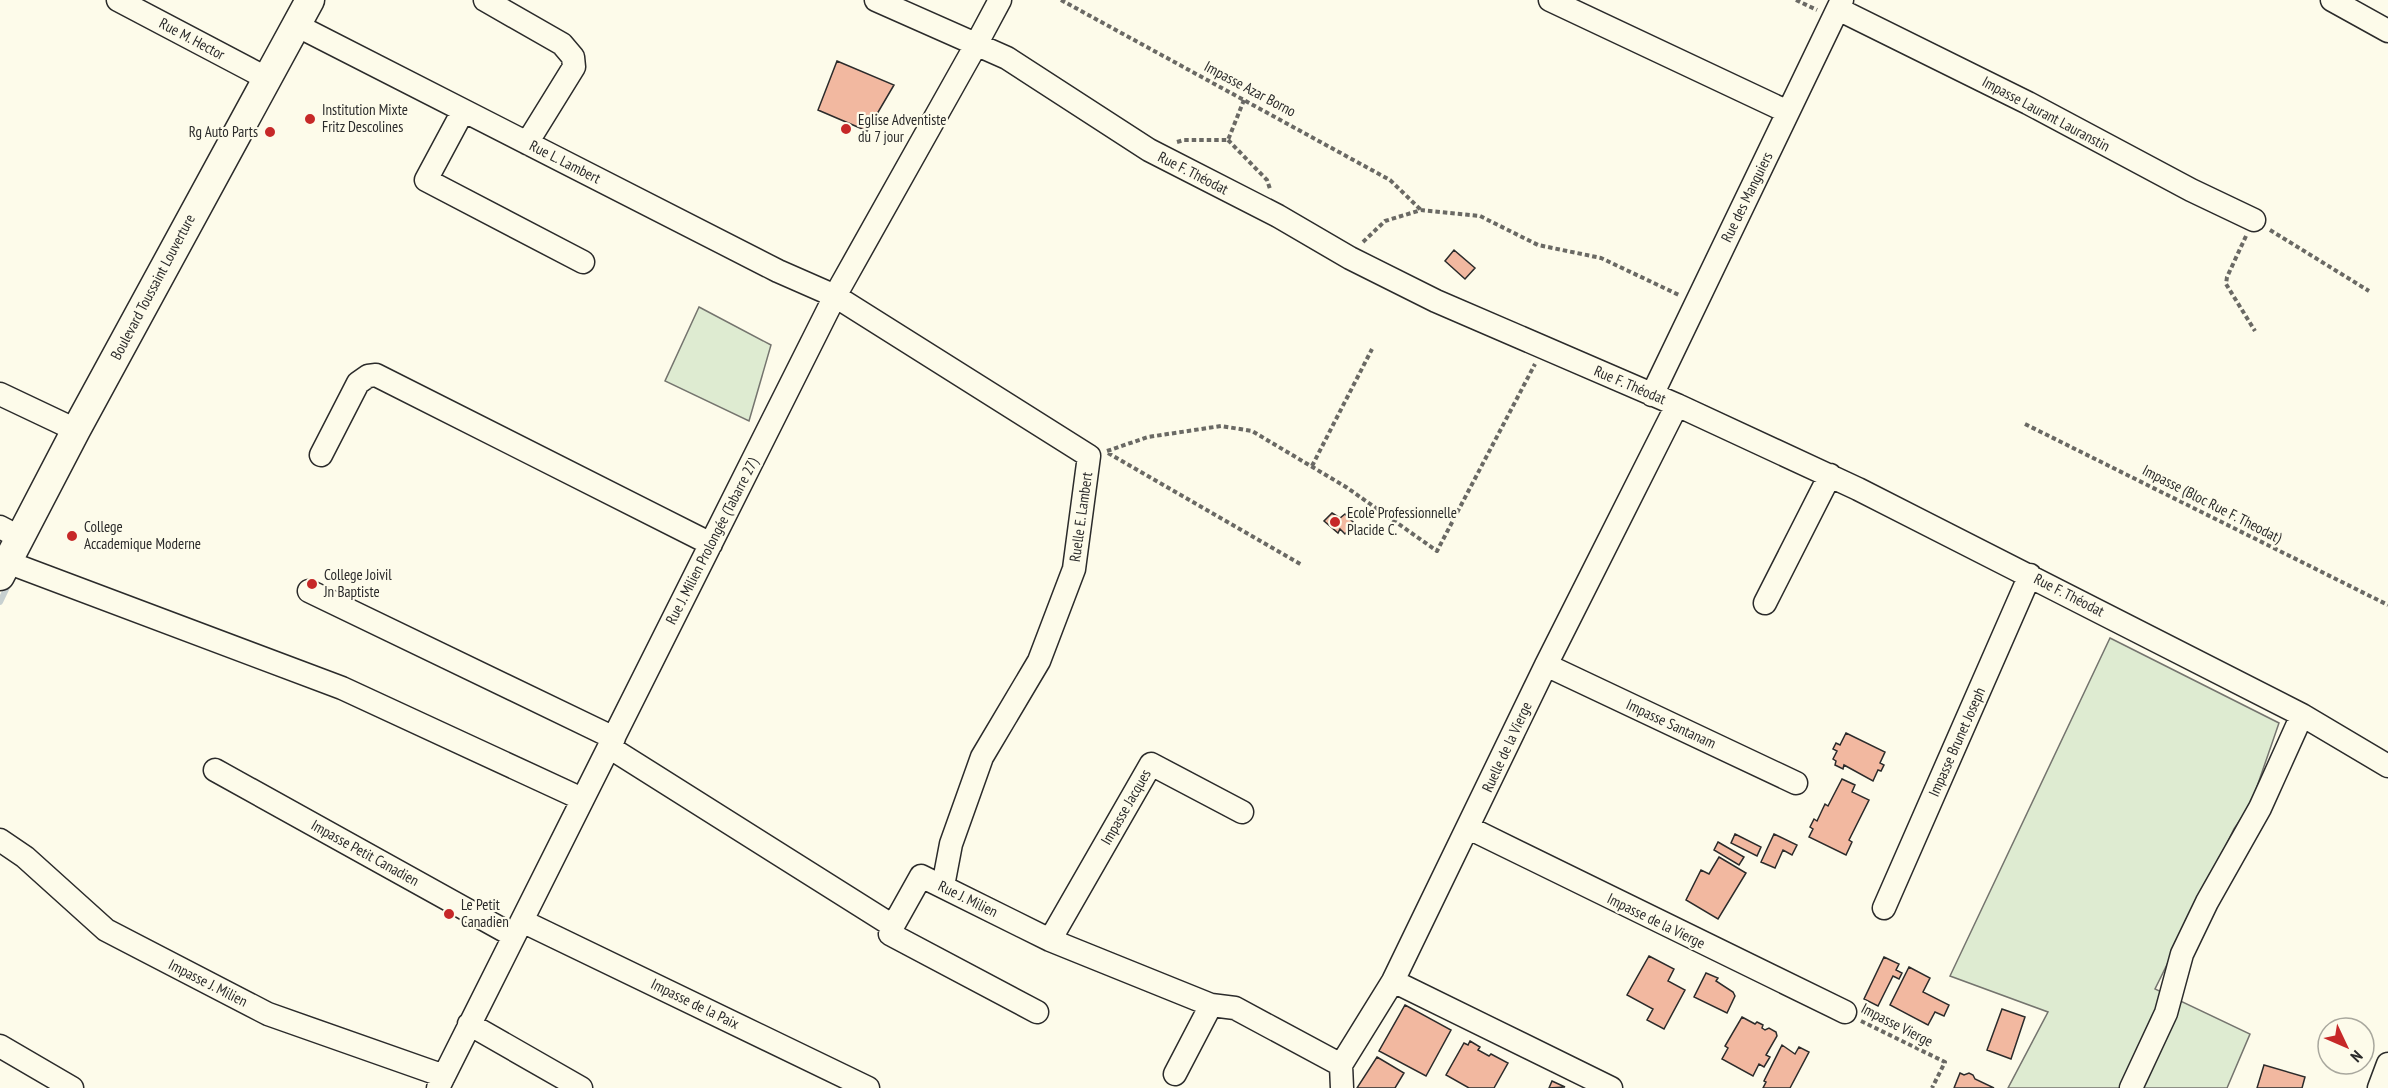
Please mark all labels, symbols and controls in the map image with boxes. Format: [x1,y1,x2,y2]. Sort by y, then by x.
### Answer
street label: Rue M. Hector [156,13,229,64]
street label: Impasse Azar Borno [1201,56,1299,121]
street label: Impasse Laurant Lauranstin [1979,72,2113,155]
place label: Institution Mixte Fritz Descolines [322,100,408,136]
place label: Eglise Adventiste du 7 jour [858,110,947,146]
marker: Institution Mixte Fritz Descolines [303,112,317,126]
place label: Rg Auto Parts [189,122,258,141]
marker: Eglise Adventiste du 7 jour [839,122,853,136]
marker: Rg Auto Parts [263,125,277,139]
street label: Rue L. Lambert [526,136,604,188]
street label: Rue F. Théodat [1155,147,1232,198]
street label: Rue des Manguiers [1717,149,1777,245]
street label: Boulevard Toussaint Louverture [106,211,199,363]
street label: Rue F. Théodat [1591,361,1669,408]
street label: Rue J. Milien Prolongée (Tabarre 27) [661,454,762,627]
street label: Impasse (Bloc Rue F. Theodat) [2139,460,2286,547]
street label: Ruelle E. Lambert [1065,471,1096,563]
place label: Ecole Professionnelle Placide C. [1347,503,1457,539]
marker: Ecole Professionnelle Placide C. [1328,515,1342,529]
place label: College Accademique Moderne [84,517,201,553]
marker: College Accademique Moderne [65,529,79,543]
place label: College Joivil Jn Baptiste [323,565,392,601]
street label: Rue F. Théodat [2031,569,2108,620]
marker: College Joivil Jn Baptiste [305,577,319,591]
street label: Impasse Brunet Joseph [1924,684,1989,799]
street label: Impasse Santanam [1623,694,1719,753]
street label: Ruelle de la Vierge [1477,699,1536,795]
street label: Impasse Jacques [1096,766,1155,848]
street label: Impasse Petit Canadien [308,815,422,890]
street label: Rue J. Milien [935,876,1001,921]
street label: Impasse de la Vierge [1604,889,1708,952]
place label: Le Petit Canadien [461,895,509,931]
marker: Le Petit Canadien [442,907,456,921]
street label: Impasse J. Milien [166,955,251,1011]
street label: Impasse de la Paix [648,974,742,1033]
street label: Impasse Vierge [1858,998,1936,1051]
north arrow [2316,1016,2376,1076]
text: N [2347,1046,2367,1066]

